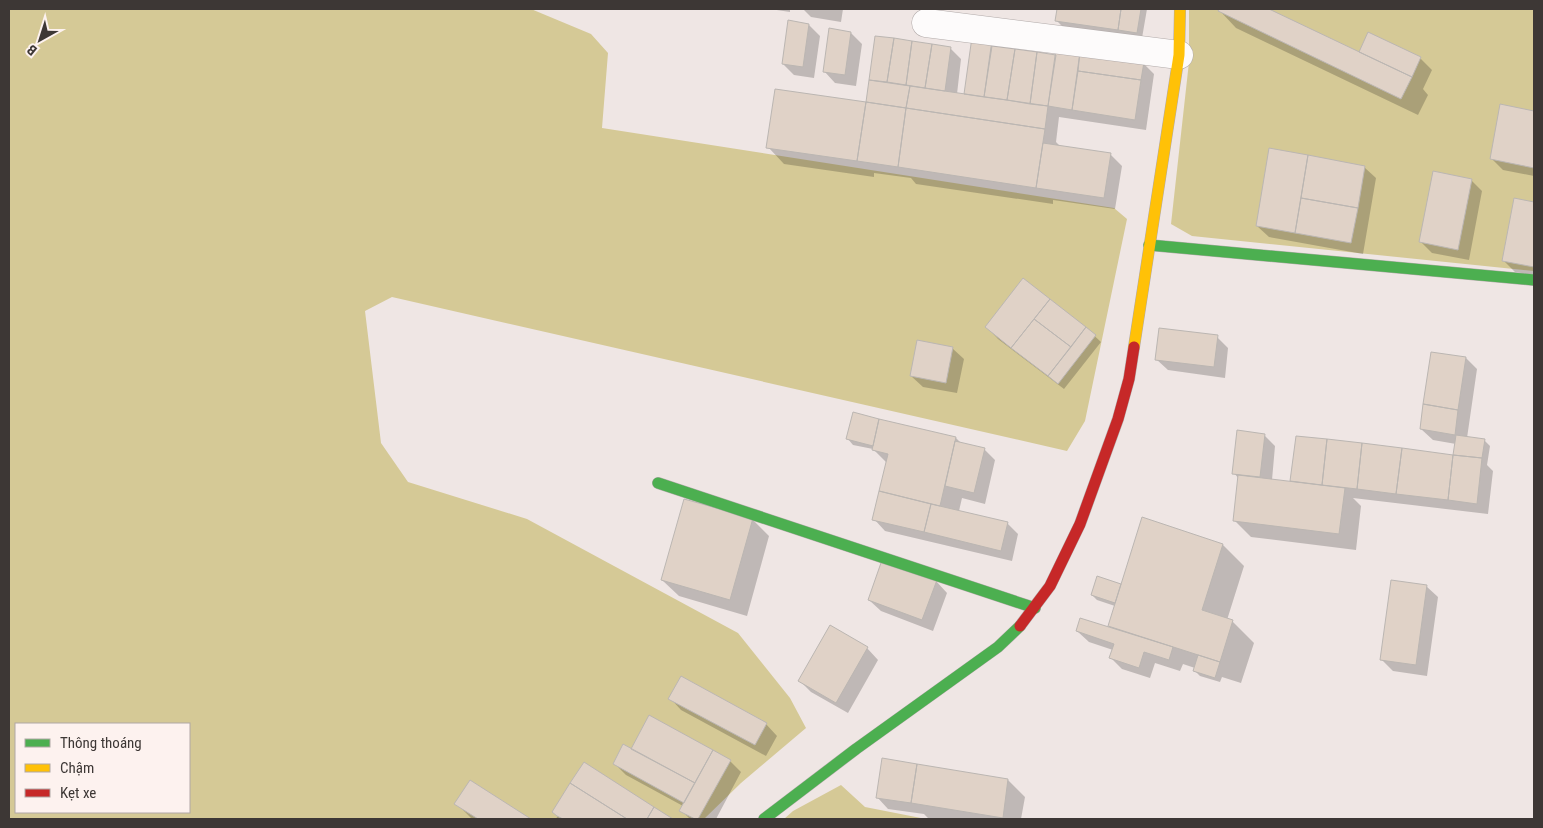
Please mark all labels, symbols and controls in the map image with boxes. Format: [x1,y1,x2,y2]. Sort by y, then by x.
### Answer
north arrow [15,15,65,65]
text: B [24,41,40,59]
legend [15,723,190,813]
text: Thông thoáng [60,734,142,752]
text: Chậm [60,759,94,777]
text: Kẹt xe [60,784,96,802]

